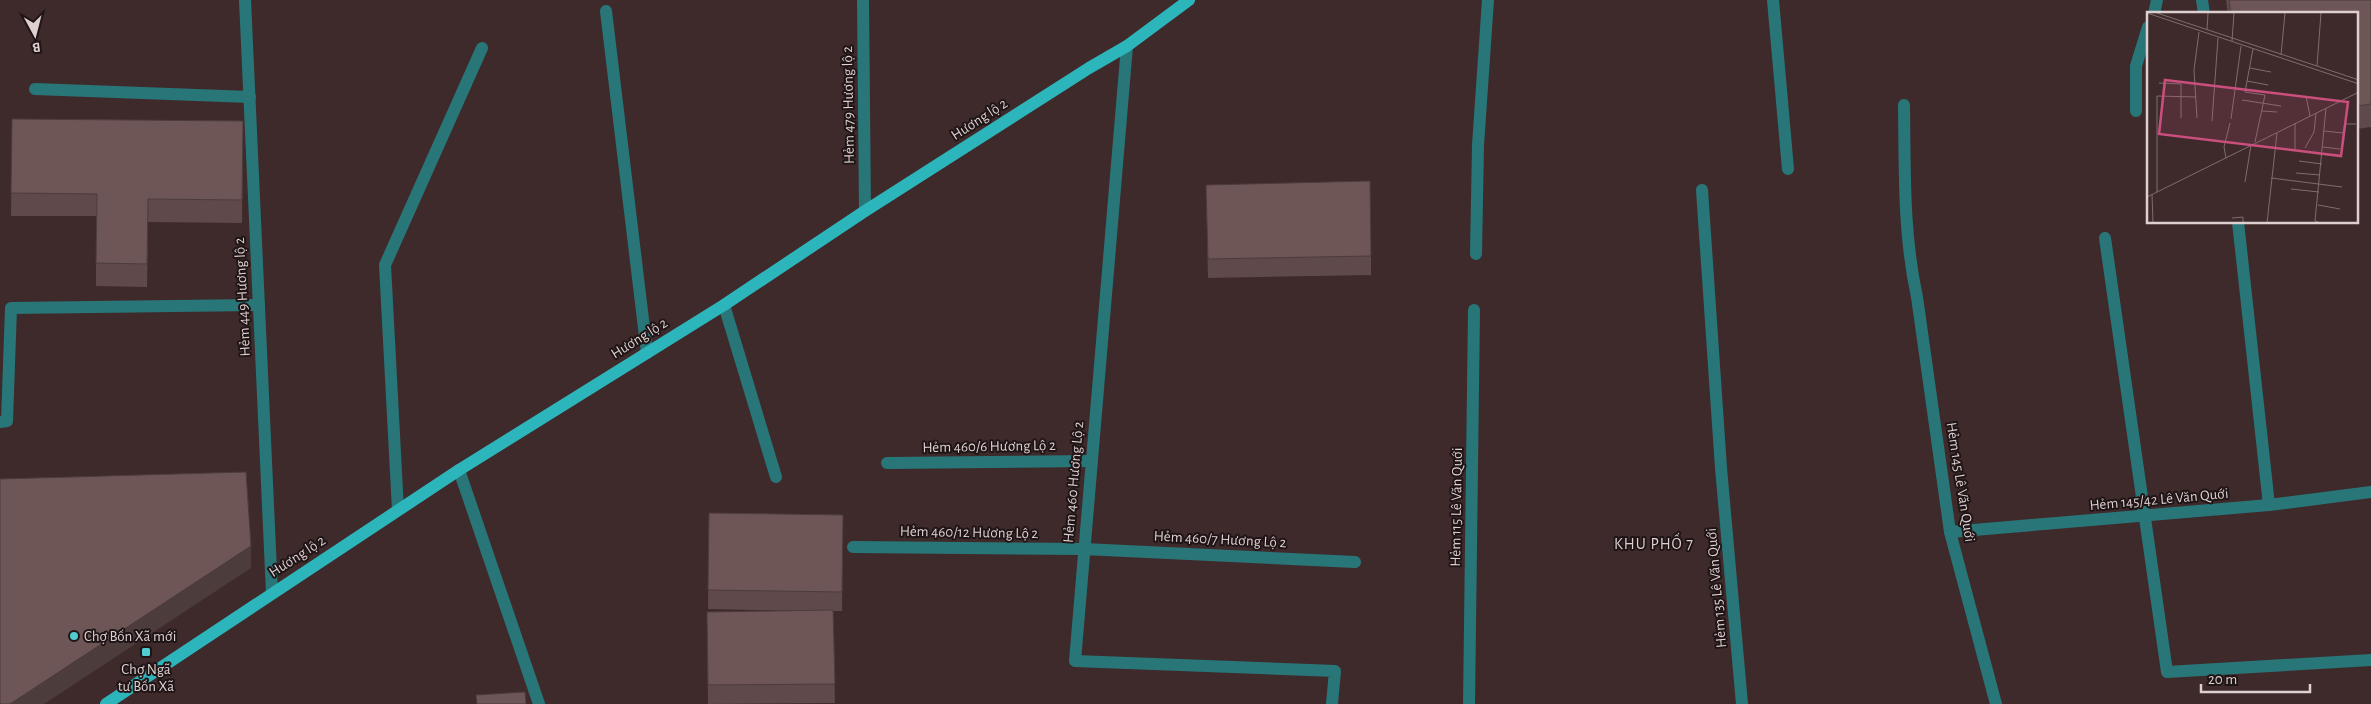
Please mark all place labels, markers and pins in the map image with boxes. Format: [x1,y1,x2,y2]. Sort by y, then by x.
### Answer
place label: Chợ Bốn Xã mới [84,629,176,644]
marker: Chợ Bốn Xã mới [68,630,80,642]
marker: Chợ Ngã tư Bốn Xã [140,646,152,658]
place label: Chợ Ngã tư Bốn Xã [118,662,174,694]

